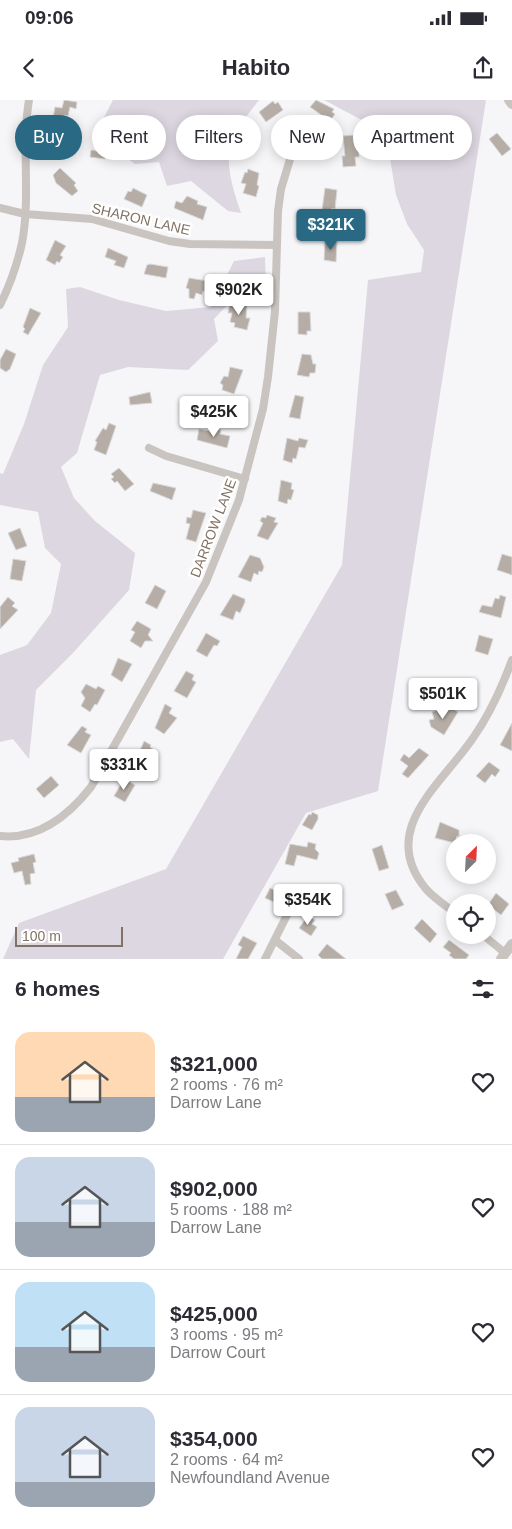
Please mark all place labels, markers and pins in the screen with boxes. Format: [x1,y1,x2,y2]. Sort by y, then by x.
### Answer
pin: $321K [296,208,366,251]
pin: $902K [204,274,274,316]
pin: $425K [179,396,249,438]
pin: $501K [408,678,478,720]
pin: $331K [89,748,159,791]
pin: $354K [273,884,343,926]

